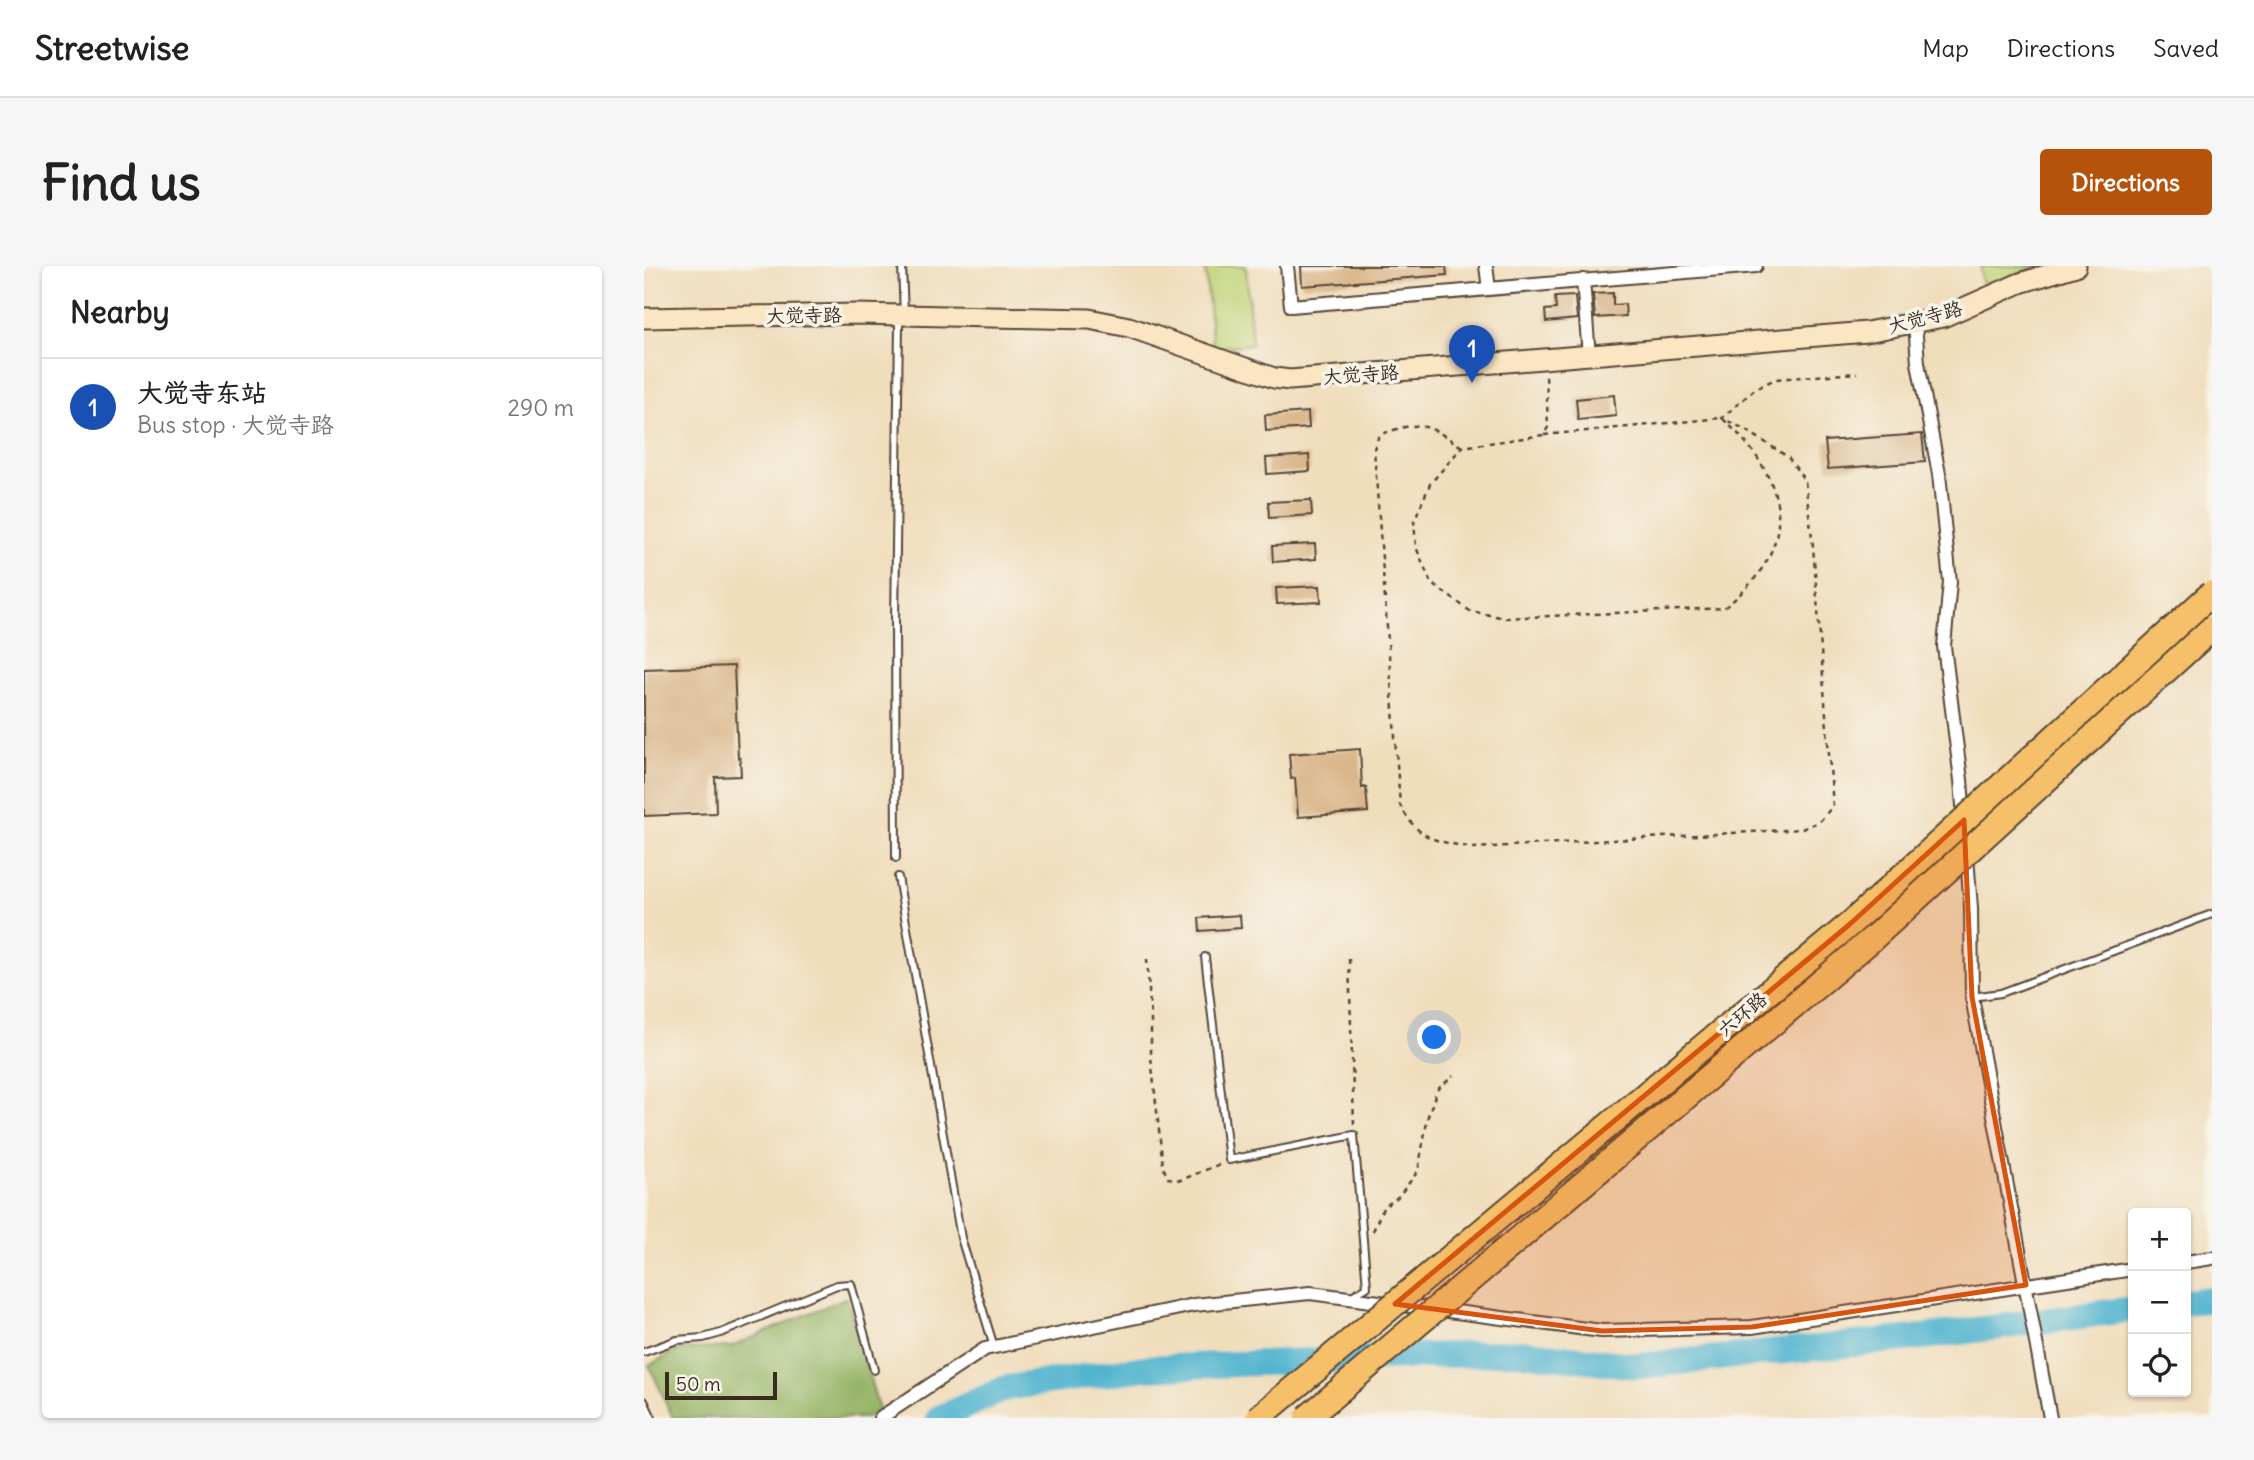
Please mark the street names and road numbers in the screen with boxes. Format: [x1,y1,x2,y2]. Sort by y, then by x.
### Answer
street label: 大觉寺路 [1885,296,1965,338]
street label: 大觉寺路 [766,302,842,328]
street label: 大觉寺路 [1322,359,1400,389]
street label: 六环路 [1712,986,1772,1042]

